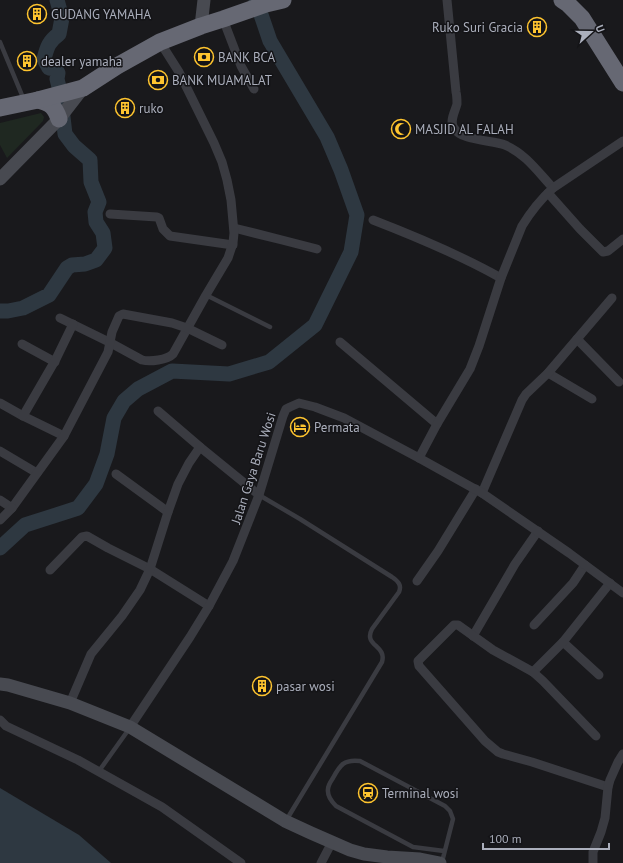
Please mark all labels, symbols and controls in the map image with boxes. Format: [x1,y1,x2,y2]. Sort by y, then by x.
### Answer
building icon: GUDANG YAMAHA [26,3,48,25]
place label: GUDANG YAMAHA [51,6,152,23]
north arrow [571,12,611,52]
building icon: Ruko Suri Gracia [526,16,548,38]
place label: Ruko Suri Gracia [432,19,523,36]
text: U [593,23,608,34]
bank icon: BANK BCA [193,46,215,68]
place label: BANK BCA [218,49,276,66]
building icon: dealer yamaha [16,50,38,72]
place label: dealer yamaha [41,53,122,70]
bank icon: BANK MUAMALAT [147,69,169,91]
place label: BANK MUAMALAT [172,72,272,89]
building icon: ruko [114,97,136,119]
place label: ruko [139,100,163,117]
mosque icon: MASJID AL FALAH [390,118,412,140]
place label: MASJID AL FALAH [415,121,514,138]
street label: Jalan Gaya Baru Wosi [227,410,280,527]
hotel icon: Permata [289,416,311,438]
place label: Permata [314,419,360,436]
building icon: pasar wosi [251,675,273,697]
place label: pasar wosi [276,678,335,695]
station icon: Terminal wosi [357,782,379,804]
place label: Terminal wosi [382,785,459,802]
scale bar [483,825,609,851]
text: 100 m [489,831,522,846]

